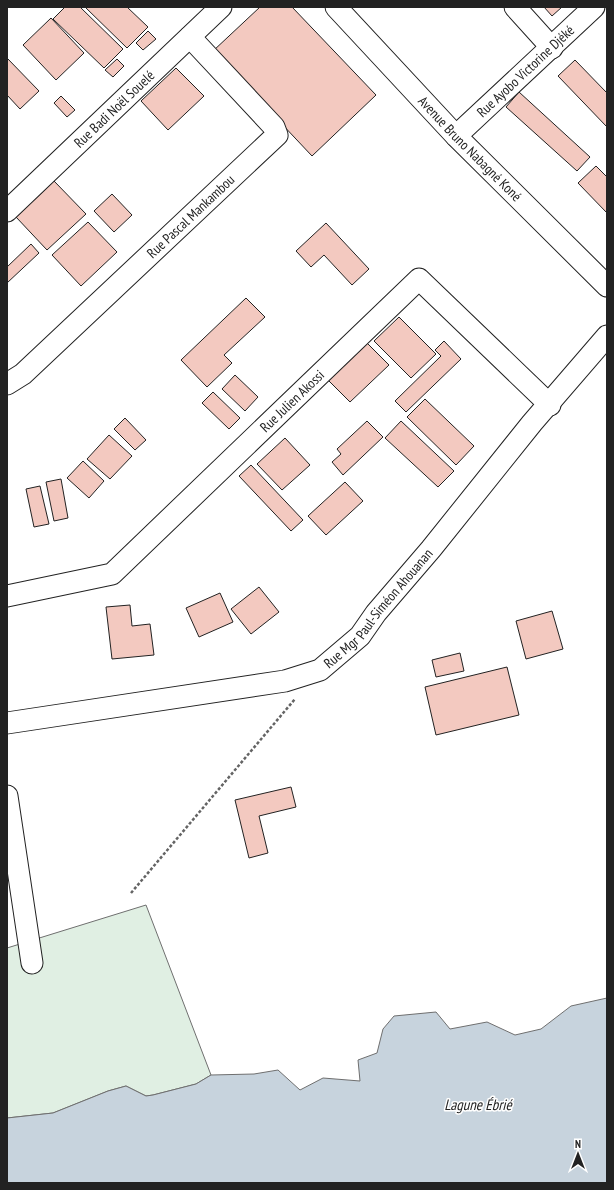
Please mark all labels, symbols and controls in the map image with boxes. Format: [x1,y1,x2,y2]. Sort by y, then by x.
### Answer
street label: Rue Ayobo Victorine Djéké [473,21,578,121]
street label: Rue Badi Noël Souelé [70,66,158,151]
street label: Avenue Bruno Nabagné Koné [414,92,526,205]
street label: Rue Pascal Mankambou [143,171,238,262]
street label: Rue Julien Akossi [256,366,328,436]
street label: Rue Mgr Paul-Siméon Ahouanan [320,545,437,672]
water label: Lagune Ébrié [444,1095,514,1114]
north arrow [558,1134,598,1174]
text: N [575,1137,581,1151]

